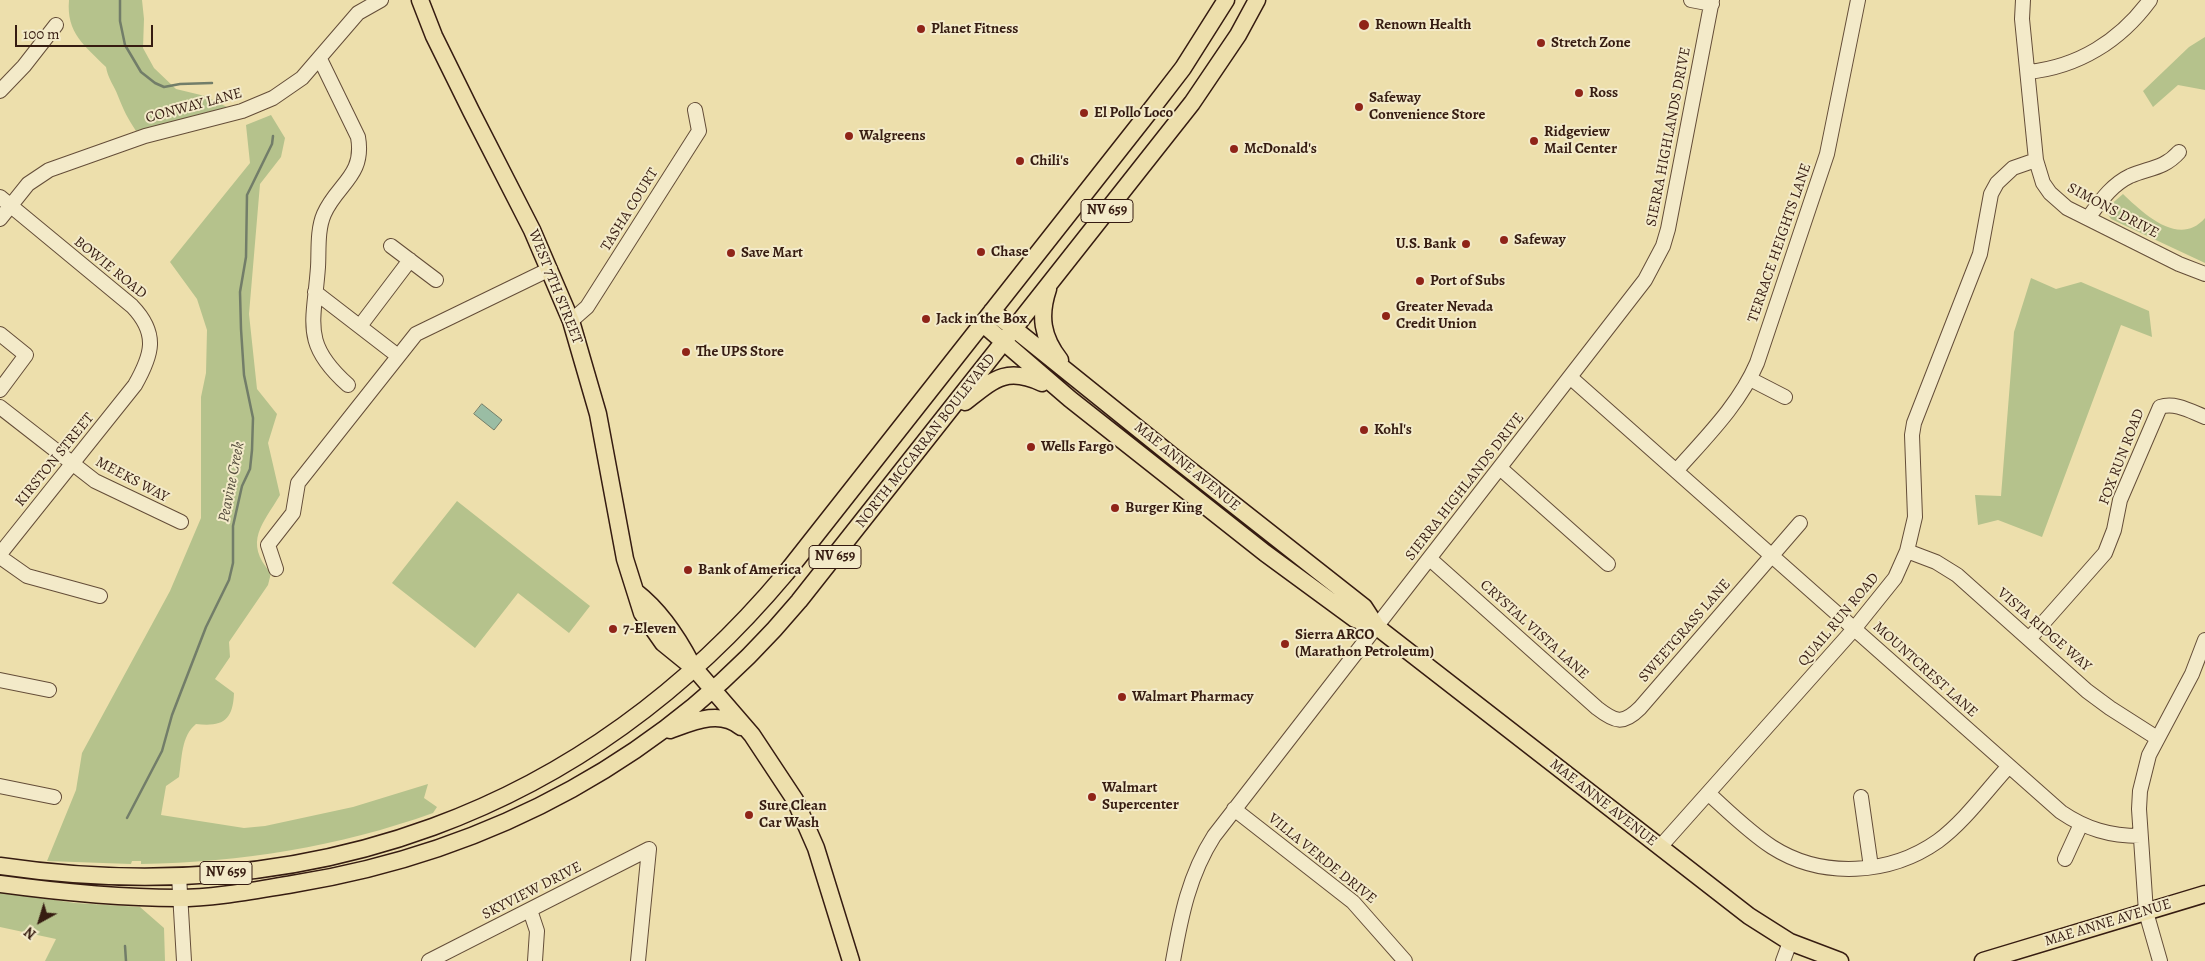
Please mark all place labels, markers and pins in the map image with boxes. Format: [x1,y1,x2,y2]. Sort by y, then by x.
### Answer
place label: Renown Health [1375,16,1471,34]
marker: Renown Health [1357,18,1371,32]
place label: Planet Fitness [931,20,1018,38]
marker: Planet Fitness [915,23,927,35]
place label: Stretch Zone [1551,34,1631,52]
marker: Stretch Zone [1535,37,1547,49]
place label: Ross [1589,84,1618,102]
marker: Ross [1573,87,1585,99]
place label: Safeway Convenience Store [1369,89,1485,124]
marker: Safeway Convenience Store [1353,101,1365,113]
place label: El Pollo Loco [1094,104,1173,122]
marker: El Pollo Loco [1078,107,1090,119]
place label: Ridgeview Mail Center [1544,123,1617,158]
place label: Walgreens [859,127,926,145]
marker: Walgreens [843,130,855,142]
marker: Ridgeview Mail Center [1528,135,1540,147]
place label: McDonald's [1244,140,1317,158]
marker: McDonald's [1228,143,1240,155]
place label: Chili's [1030,152,1069,170]
marker: Chili's [1014,155,1026,167]
place label: Safeway [1514,231,1566,249]
marker: Safeway [1498,234,1510,246]
place label: U.S. Bank [1396,235,1456,253]
marker: U.S. Bank [1460,238,1472,250]
place label: Chase [991,243,1029,261]
place label: Save Mart [741,244,803,262]
marker: Chase [975,246,987,258]
marker: Save Mart [725,247,737,259]
place label: Port of Subs [1430,272,1505,290]
marker: Port of Subs [1414,275,1426,287]
place label: Greater Nevada Credit Union [1396,298,1493,333]
place label: Jack in the Box [936,310,1027,328]
marker: Greater Nevada Credit Union [1380,310,1392,322]
marker: Jack in the Box [920,313,932,325]
place label: The UPS Store [696,343,784,361]
marker: The UPS Store [680,346,692,358]
place label: Kohl's [1374,421,1412,439]
marker: Kohl's [1358,424,1370,436]
place label: Wells Fargo [1041,438,1114,456]
marker: Wells Fargo [1025,441,1037,453]
place label: Burger King [1125,499,1202,517]
marker: Burger King [1109,502,1121,514]
place label: Bank of America [698,561,802,579]
marker: Bank of America [682,564,694,576]
place label: 7-Eleven [623,620,676,638]
marker: 7-Eleven [607,623,619,635]
place label: Sierra ARCO (Marathon Petroleum) [1295,626,1434,661]
marker: Sierra ARCO (Marathon Petroleum) [1279,638,1291,650]
place label: Walmart Pharmacy [1132,688,1254,706]
marker: Walmart Pharmacy [1116,691,1128,703]
place label: Walmart Supercenter [1102,779,1179,814]
marker: Walmart Supercenter [1086,791,1098,803]
place label: Sure Clean Car Wash [759,797,827,832]
marker: Sure Clean Car Wash [743,809,755,821]

